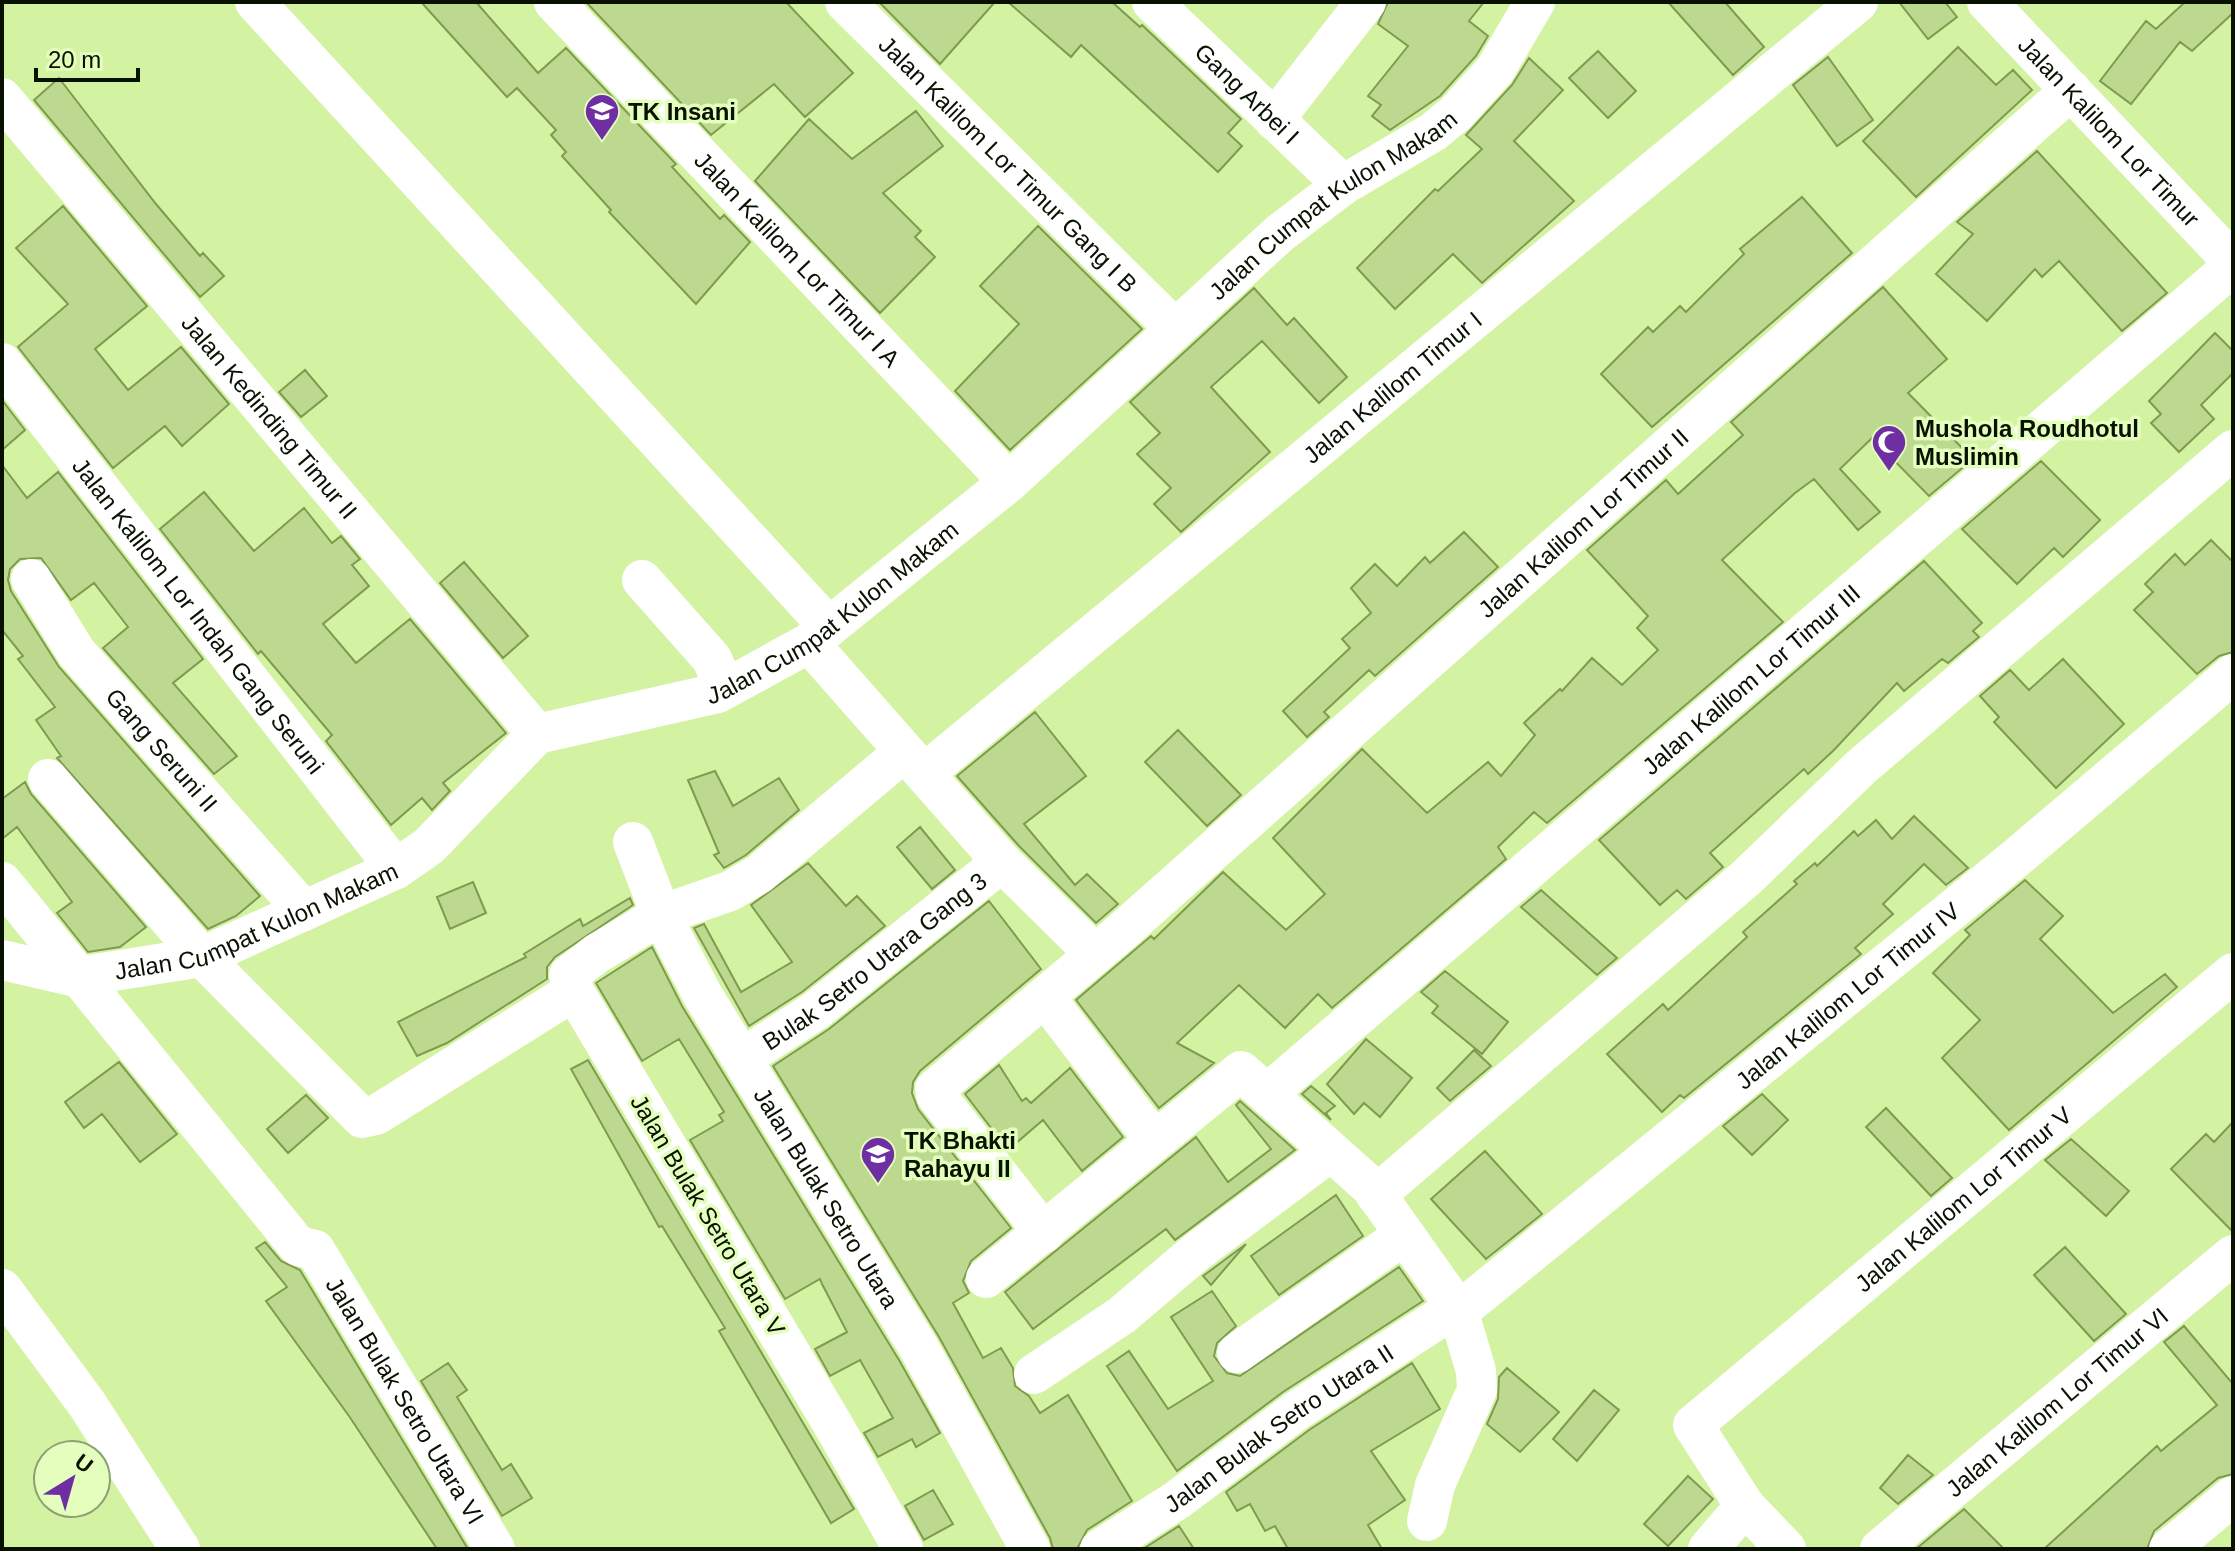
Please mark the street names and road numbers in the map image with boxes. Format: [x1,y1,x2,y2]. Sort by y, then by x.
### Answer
street label: Jalan Kalilom Lor Timur Gang I B [874,30,1143,298]
street label: Jalan Kalilom Lor Timur [2013,31,2205,232]
street label: Gang Arbei I [1190,37,1305,149]
street label: Jalan Cumpat Kulon Makam [1204,105,1462,305]
street label: Jalan Kalilom Lor Timur I A [689,146,906,372]
street label: Jalan Kalilom Timur I [1298,306,1487,468]
street label: Jalan Kedinding Timur II [177,309,363,524]
street label: Jalan Kalilom Lor Timur II [1473,423,1693,623]
street label: Jalan Kalilom Lor Indah Gang Seruni [67,452,330,779]
street label: Jalan Cumpat Kulon Makam [705,515,963,709]
street label: Jalan Kalilom Lor Timur III [1637,579,1865,780]
street label: Gang Seruni II [101,683,223,817]
street label: Jalan Cumpat Kulon Makam [113,857,402,984]
street label: Bulak Setro Utara Gang 3 [757,867,991,1055]
street label: Jalan Kalilom Lor Timur IV [1730,896,1965,1094]
street label: Jalan Bulak Setro Utara [749,1082,905,1313]
street label: Jalan Bulak Setro Utara V [625,1090,791,1340]
street label: Jalan Kalilom Lor Timur V [1850,1101,2077,1297]
street label: Jalan Bulak Setro Utara VI [321,1272,490,1528]
street label: Jalan Kalilom Lor Timur VI [1940,1302,2173,1502]
street label: Jalan Bulak Setro Utara II [1160,1338,1398,1518]

